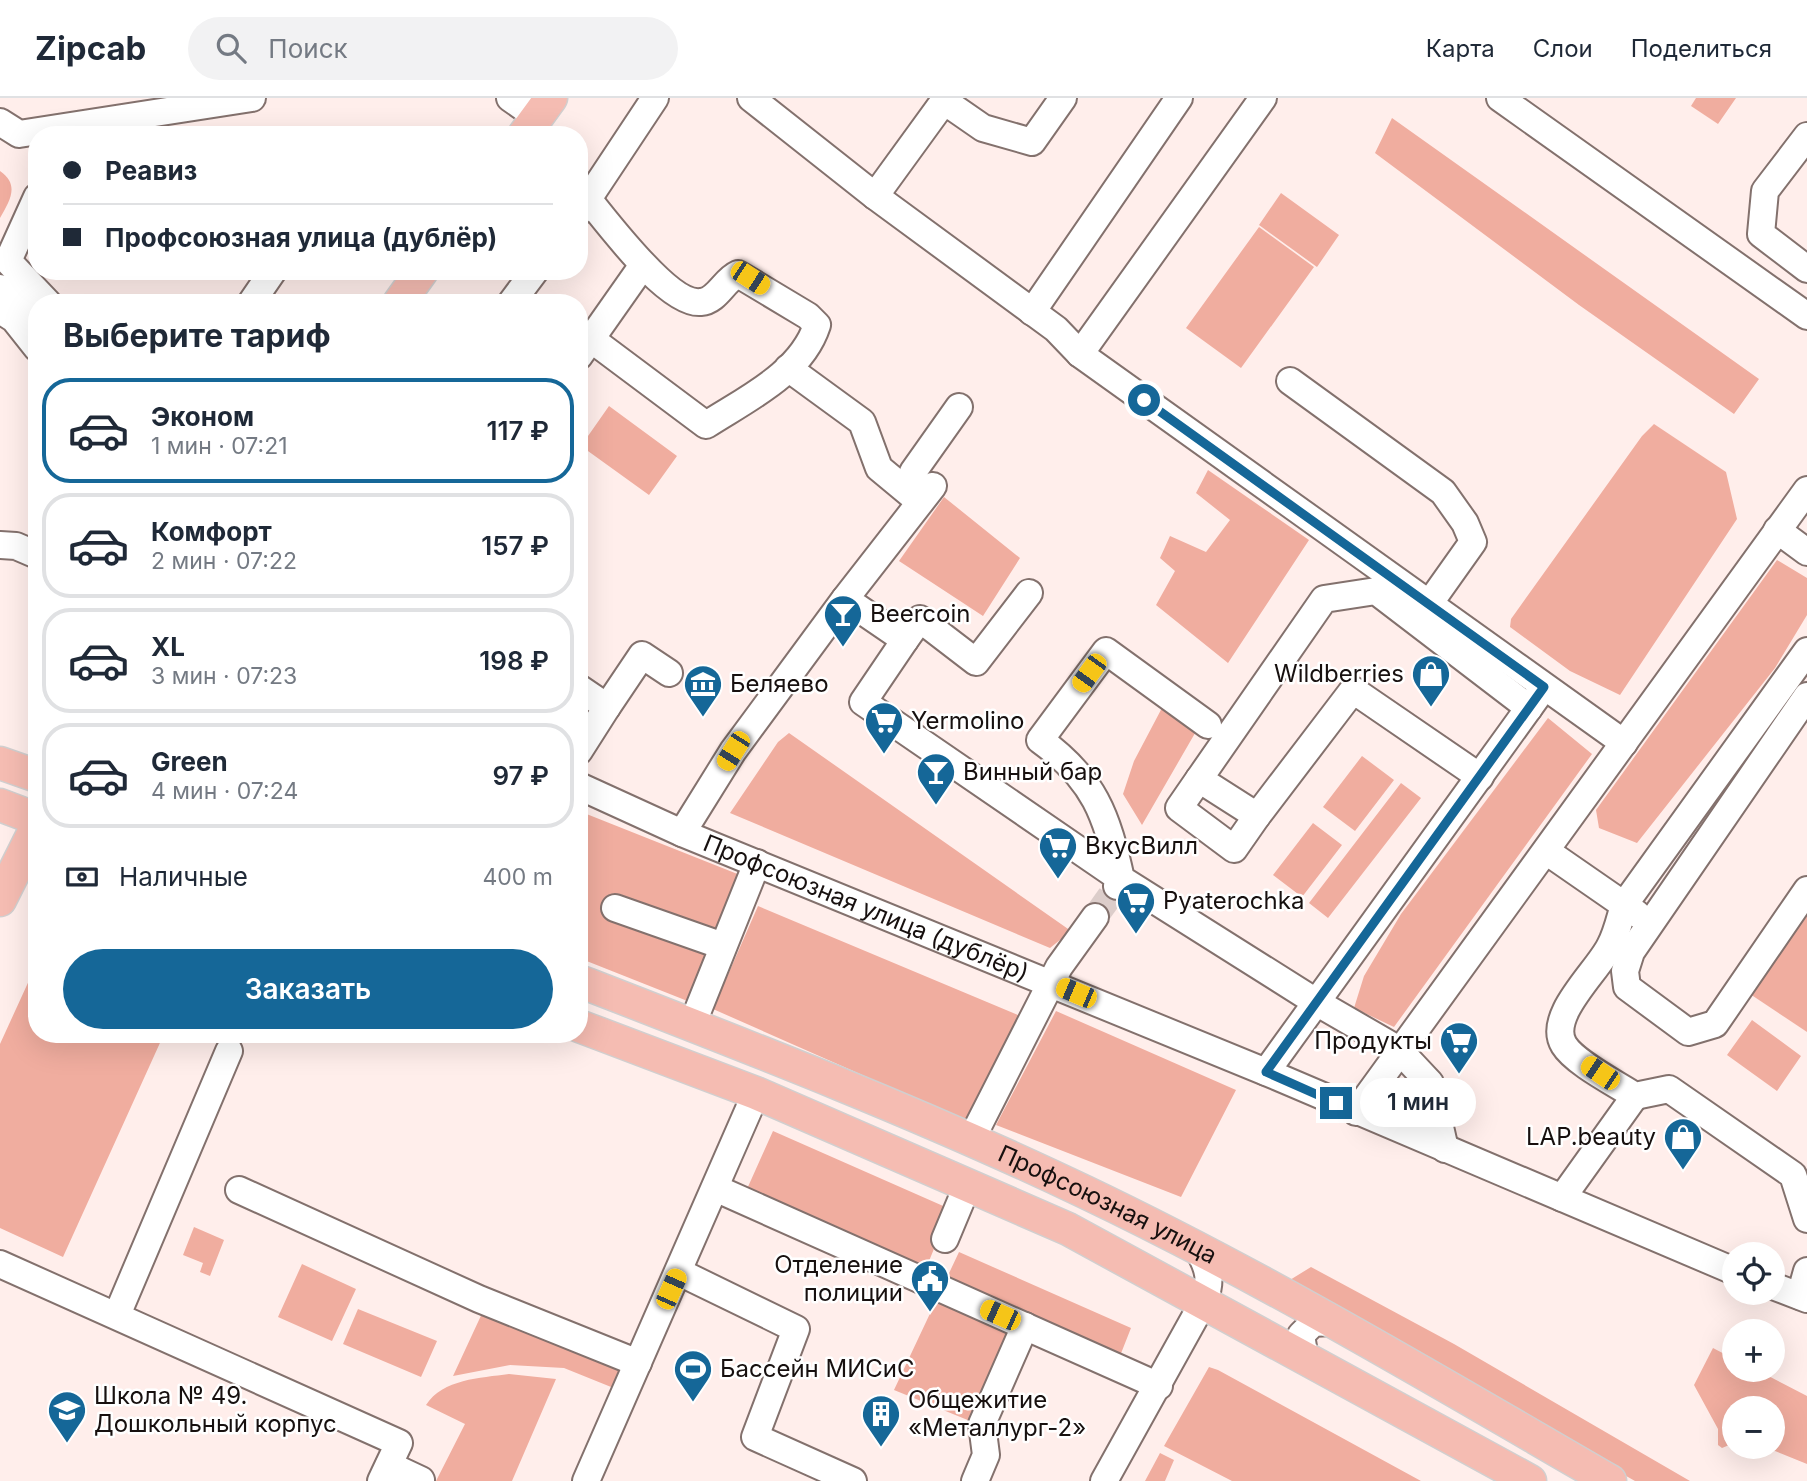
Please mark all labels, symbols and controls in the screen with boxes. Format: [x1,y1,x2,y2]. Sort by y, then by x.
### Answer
search box [188,17,678,80]
text: Zipcab [35,28,146,68]
icon: search [212,29,250,67]
text: Поиск [268,33,348,64]
text: Карта [1426,34,1495,63]
text: Слои [1533,34,1593,63]
text: Поделиться [1631,34,1772,63]
text: Реавиз [105,155,197,186]
text: Профсоюзная улица (дублёр) [105,222,497,253]
car [727,258,774,298]
text: Выберите тариф [63,316,331,355]
route start [1128,384,1160,416]
icon: car [67,399,130,462]
text: Эконом [151,401,254,432]
text: 117 ₽ [487,415,549,446]
text: 1 мин · 07:21 [151,432,288,460]
icon: car [67,514,130,577]
text: Комфорт [151,516,272,547]
text: 157 ₽ [481,530,549,561]
text: 2 мин · 07:22 [151,547,297,575]
bar icon: Beercoin [822,593,864,648]
place label: Beercoin [870,599,970,628]
icon: car [67,629,130,692]
text: XL [151,631,185,662]
text: 198 ₽ [479,645,549,676]
car [1069,650,1110,696]
shop icon: Wildberries [1410,653,1452,708]
place label: Wildberries [1274,659,1404,688]
text: 3 мин · 07:23 [151,662,297,690]
museum icon: Беляево [682,663,724,718]
place label: Беляево [730,669,829,698]
supermarket icon: Yermolino [863,700,905,755]
place label: Yermolino [911,706,1024,735]
car [713,728,754,774]
icon: car [67,744,130,807]
text: Green [151,746,228,777]
bar icon: Винный бар [915,751,957,806]
place label: Винный бар [963,757,1102,786]
text: 97 ₽ [492,760,549,791]
text: 4 мин · 07:24 [151,777,298,805]
supermarket icon: ВкусВилл [1037,825,1079,880]
street label: Профсоюзная улица (дублёр) [699,828,1033,987]
place label: ВкусВилл [1085,831,1198,860]
icon: cash [63,858,101,896]
text: Наличные [119,861,248,892]
text: 400 m [483,863,553,891]
supermarket icon: Pyaterochka [1115,880,1157,935]
place label: Pyaterochka [1163,886,1304,915]
button: Заказать [63,949,553,1029]
car [1053,975,1100,1011]
supermarket icon: Продукты [1438,1020,1480,1075]
place label: Продукты [1314,1026,1432,1055]
car [1577,1053,1624,1093]
callout: 1 мин [1360,1079,1476,1128]
route end [1320,1087,1352,1119]
text: 1 мин [1387,1088,1449,1116]
shop icon: LAP.beauty [1662,1116,1704,1171]
place label: LAP.beauty [1526,1122,1656,1151]
street label: Профсоюзная улица [994,1139,1222,1270]
map controls [1722,1242,1785,1459]
button: locate [1722,1242,1785,1305]
place label: Отделение полиции [774,1250,903,1307]
public building icon: Отделение полиции [909,1258,951,1313]
car [653,1266,690,1312]
car [977,1297,1024,1333]
button: + [1722,1319,1785,1382]
sports icon: Бассейн МИСиС [672,1348,714,1403]
place label: Бассейн МИСиС [720,1354,915,1383]
place label: Школа № 49. Дошкольный корпус [94,1381,337,1438]
place label: Общежитие «Металлург-2» [908,1385,1086,1442]
school or university icon: Школа № 49. Дошкольный корпус [46,1389,88,1444]
building icon: Общежитие «Металлург-2» [860,1393,902,1448]
button: − [1722,1396,1785,1459]

